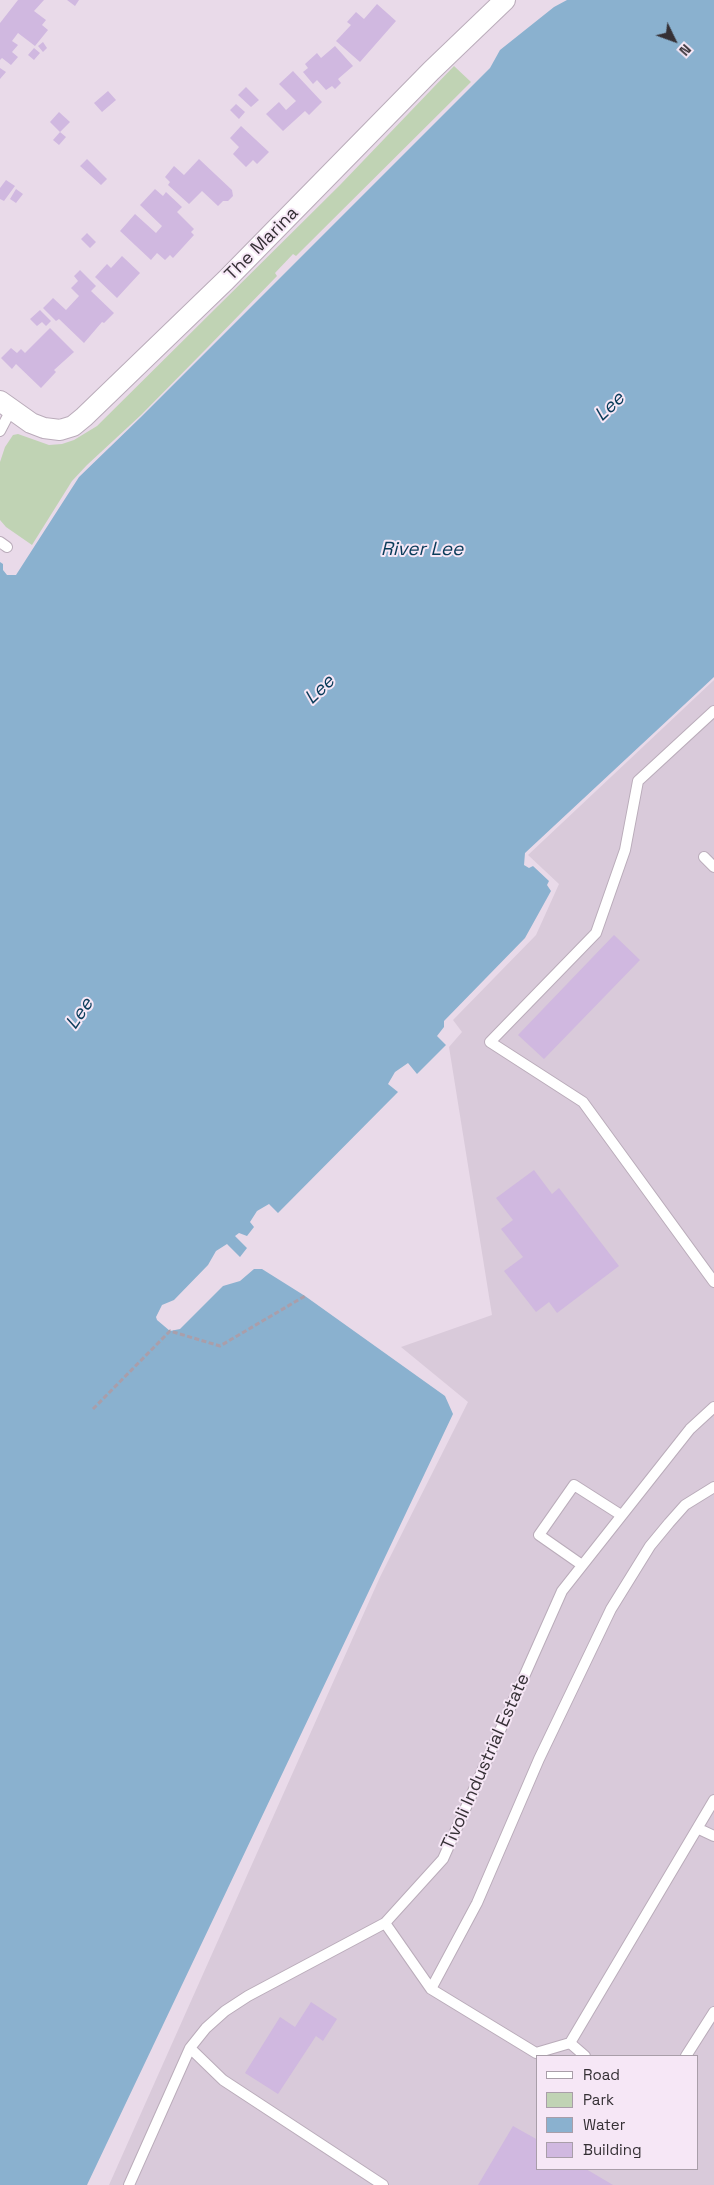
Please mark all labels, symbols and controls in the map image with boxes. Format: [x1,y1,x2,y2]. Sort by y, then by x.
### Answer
north arrow [649,15,699,65]
text: N [675,41,695,60]
street label: The Marina [221,203,303,285]
water label: Lee [590,387,630,427]
water label: River Lee [381,539,463,561]
water label: Lee [300,670,340,710]
water label: Lee [61,994,99,1034]
street label: Tivoli Industrial Estate [437,1670,535,1854]
legend [536,2055,699,2170]
text: Road [583,2065,620,2084]
text: Park [583,2090,614,2109]
text: Water [583,2115,625,2134]
text: Building [583,2140,642,2159]

